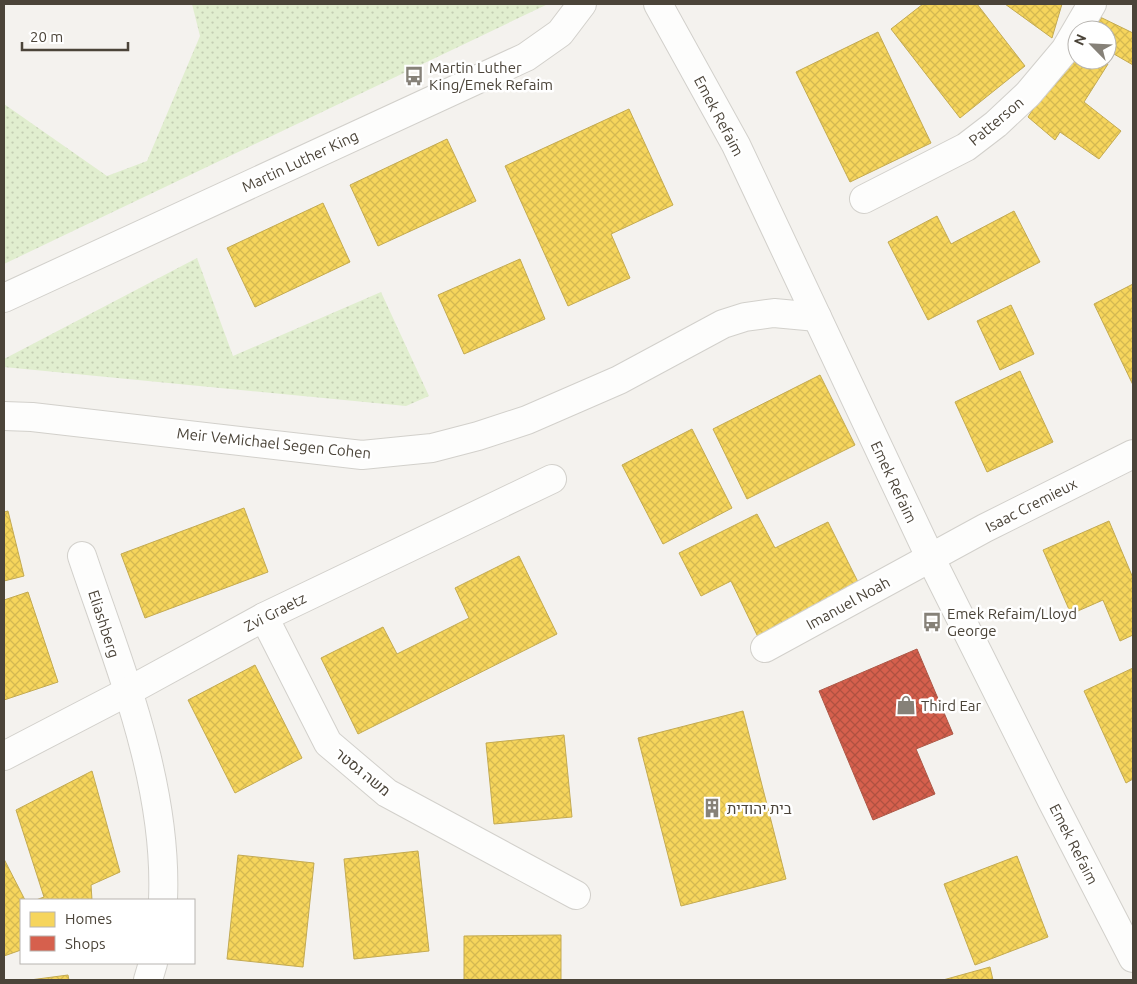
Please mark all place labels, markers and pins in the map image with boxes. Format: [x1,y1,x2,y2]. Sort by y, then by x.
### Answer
place label: Martin Luther King/Emek Refaim [429,59,553,93]
bus stop icon: Martin Luther King/Emek Refaim [403,65,425,87]
place label: Emek Refaim/Lloyd George [947,605,1077,639]
bus stop icon: Emek Refaim/Lloyd George [921,611,943,633]
shop icon: Third Ear [895,694,917,716]
place label: Third Ear [921,697,982,714]
building icon: בית יהודית [701,797,723,819]
place label: בית יהודית [727,800,792,817]

